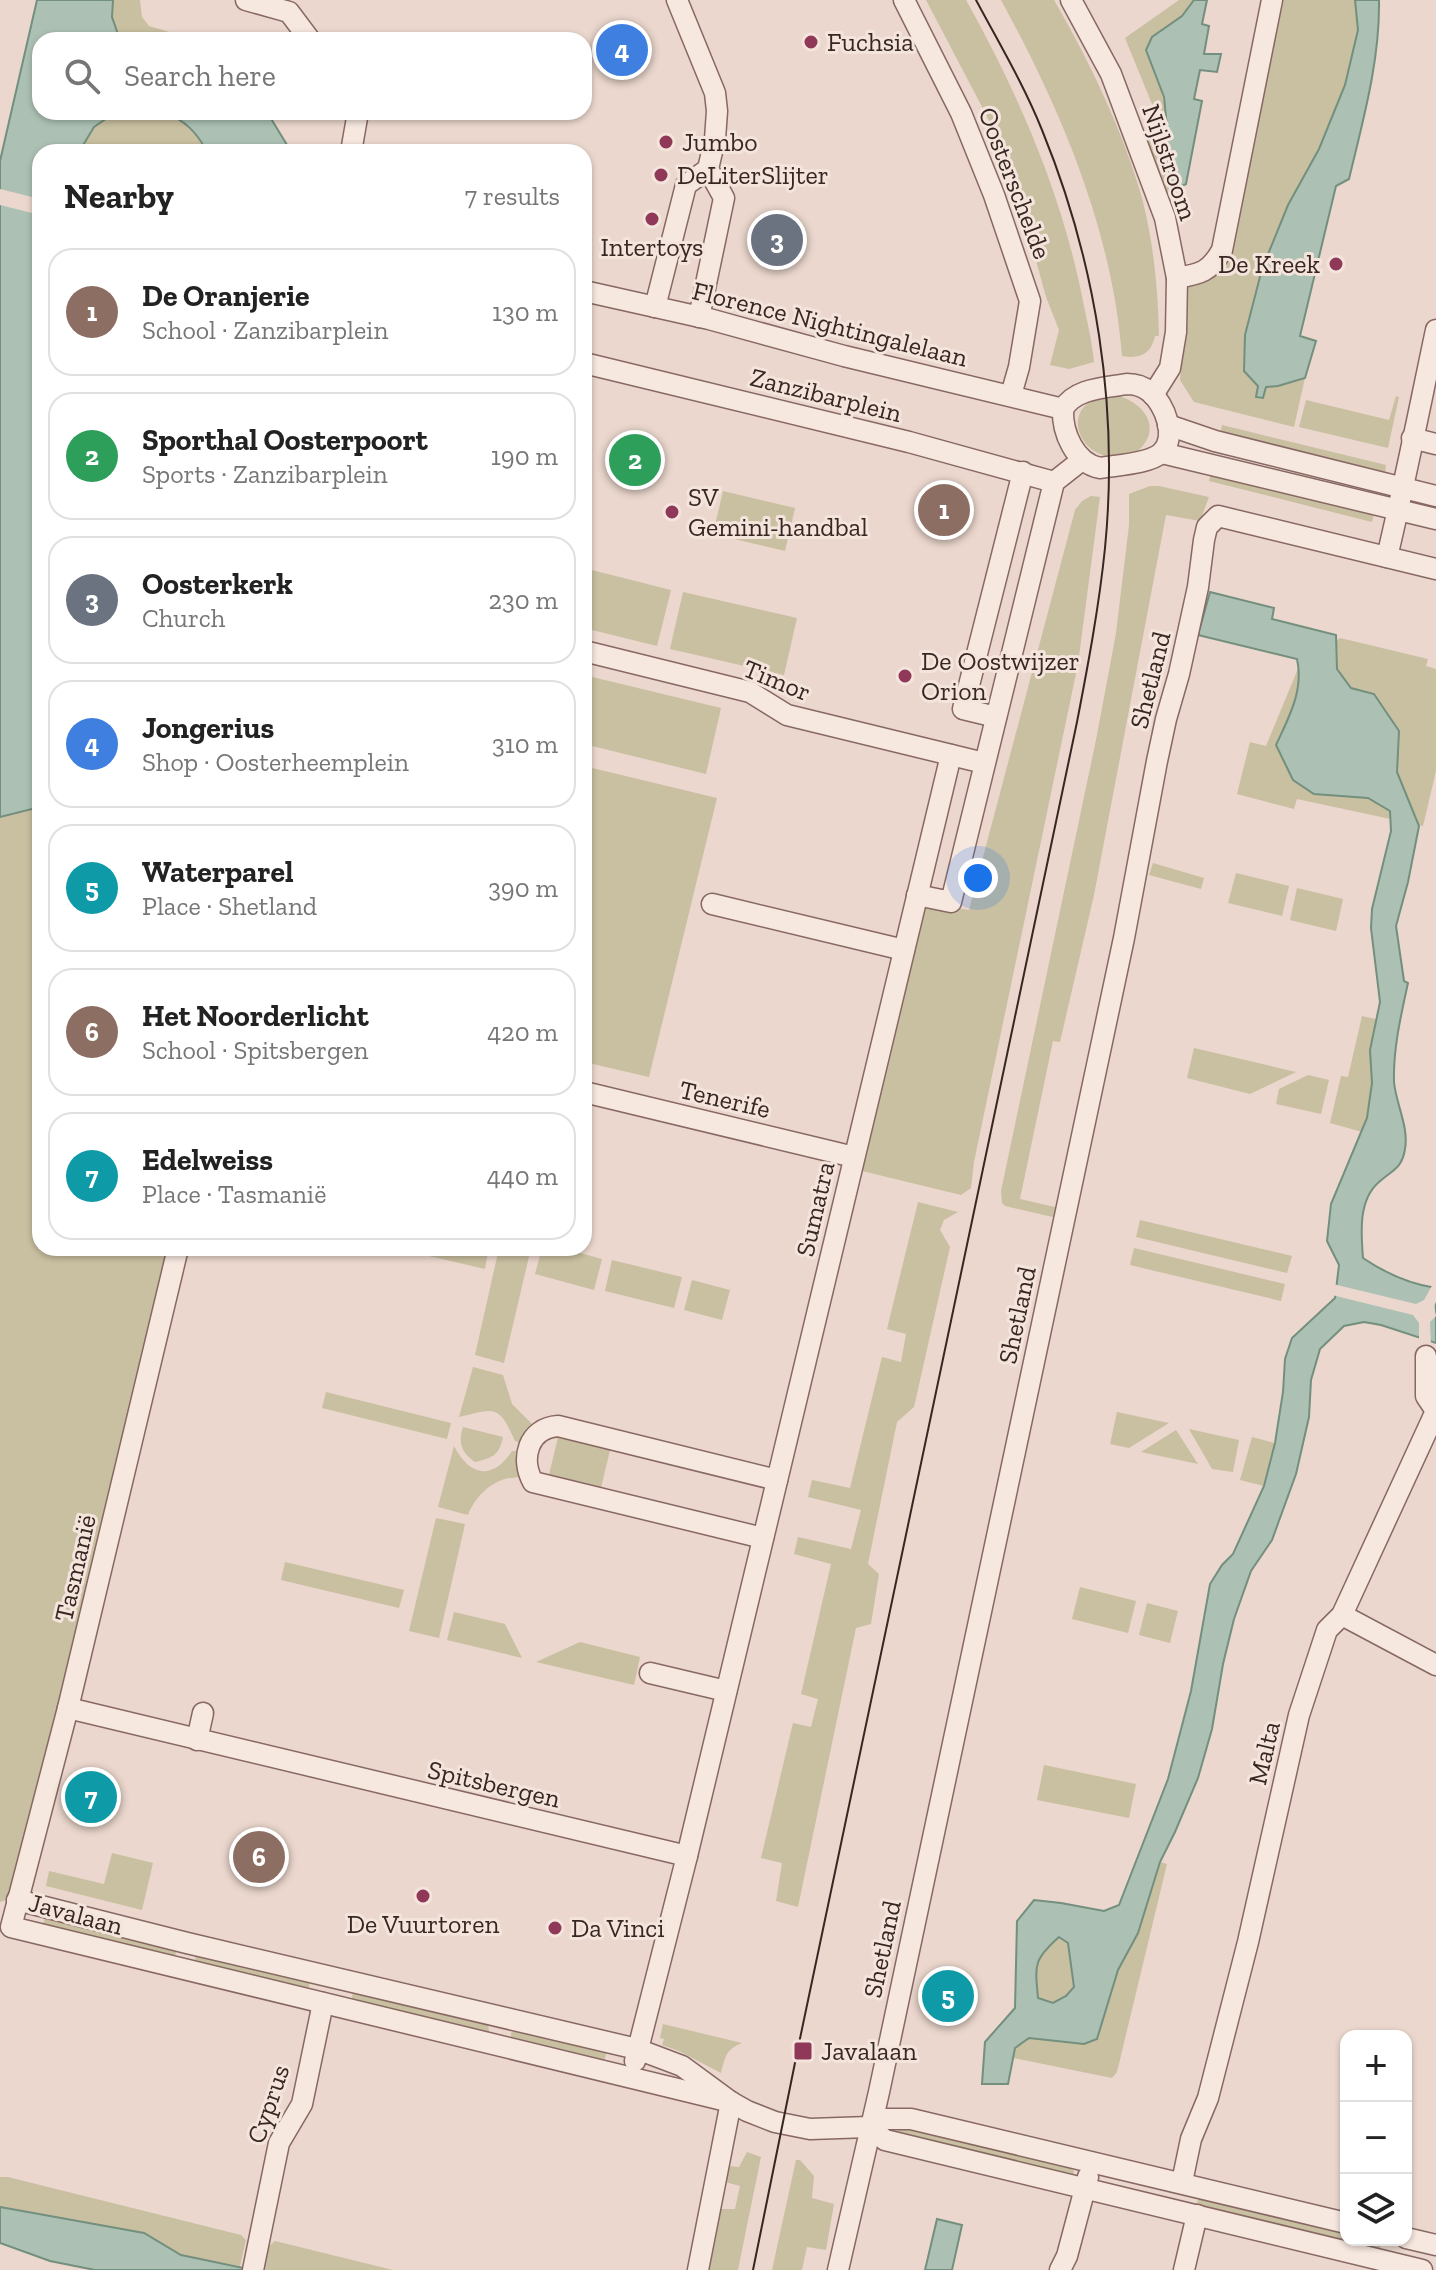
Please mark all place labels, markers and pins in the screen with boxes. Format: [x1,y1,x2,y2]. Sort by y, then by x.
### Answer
pin: 4 [596,20,648,80]
place label: Fuchsia [827,26,914,58]
marker: Fuchsia [802,33,820,51]
place label: Jumbo [682,126,758,158]
marker: Jumbo [657,133,675,151]
place label: DeLiterSlijter [677,159,829,191]
marker: DeLiterSlijter [652,166,670,184]
marker: Intertoys [643,210,661,228]
pin: 3 [751,210,803,270]
place label: Intertoys [601,231,704,263]
place label: De Kreek [1218,248,1320,280]
marker: De Kreek [1327,255,1345,273]
pin: 2 [609,430,661,490]
pin: 1 [918,480,970,540]
place label: SV Gemini-handbal [688,481,868,543]
marker: SV Gemini-handbal [663,503,681,521]
place label: De Oostwijzer Orion [921,645,1080,707]
marker: De Oostwijzer Orion [896,667,914,685]
pin: 7 [65,1767,117,1827]
pin: 6 [233,1827,285,1887]
marker: De Vuurtoren [414,1887,432,1905]
place label: De Vuurtoren [347,1908,499,1940]
place label: Da Vinci [571,1912,665,1944]
marker: Da Vinci [546,1919,564,1937]
pin: 5 [922,1966,974,2026]
place label: Javalaan [821,2035,917,2067]
marker: Javalaan [792,2040,814,2062]

